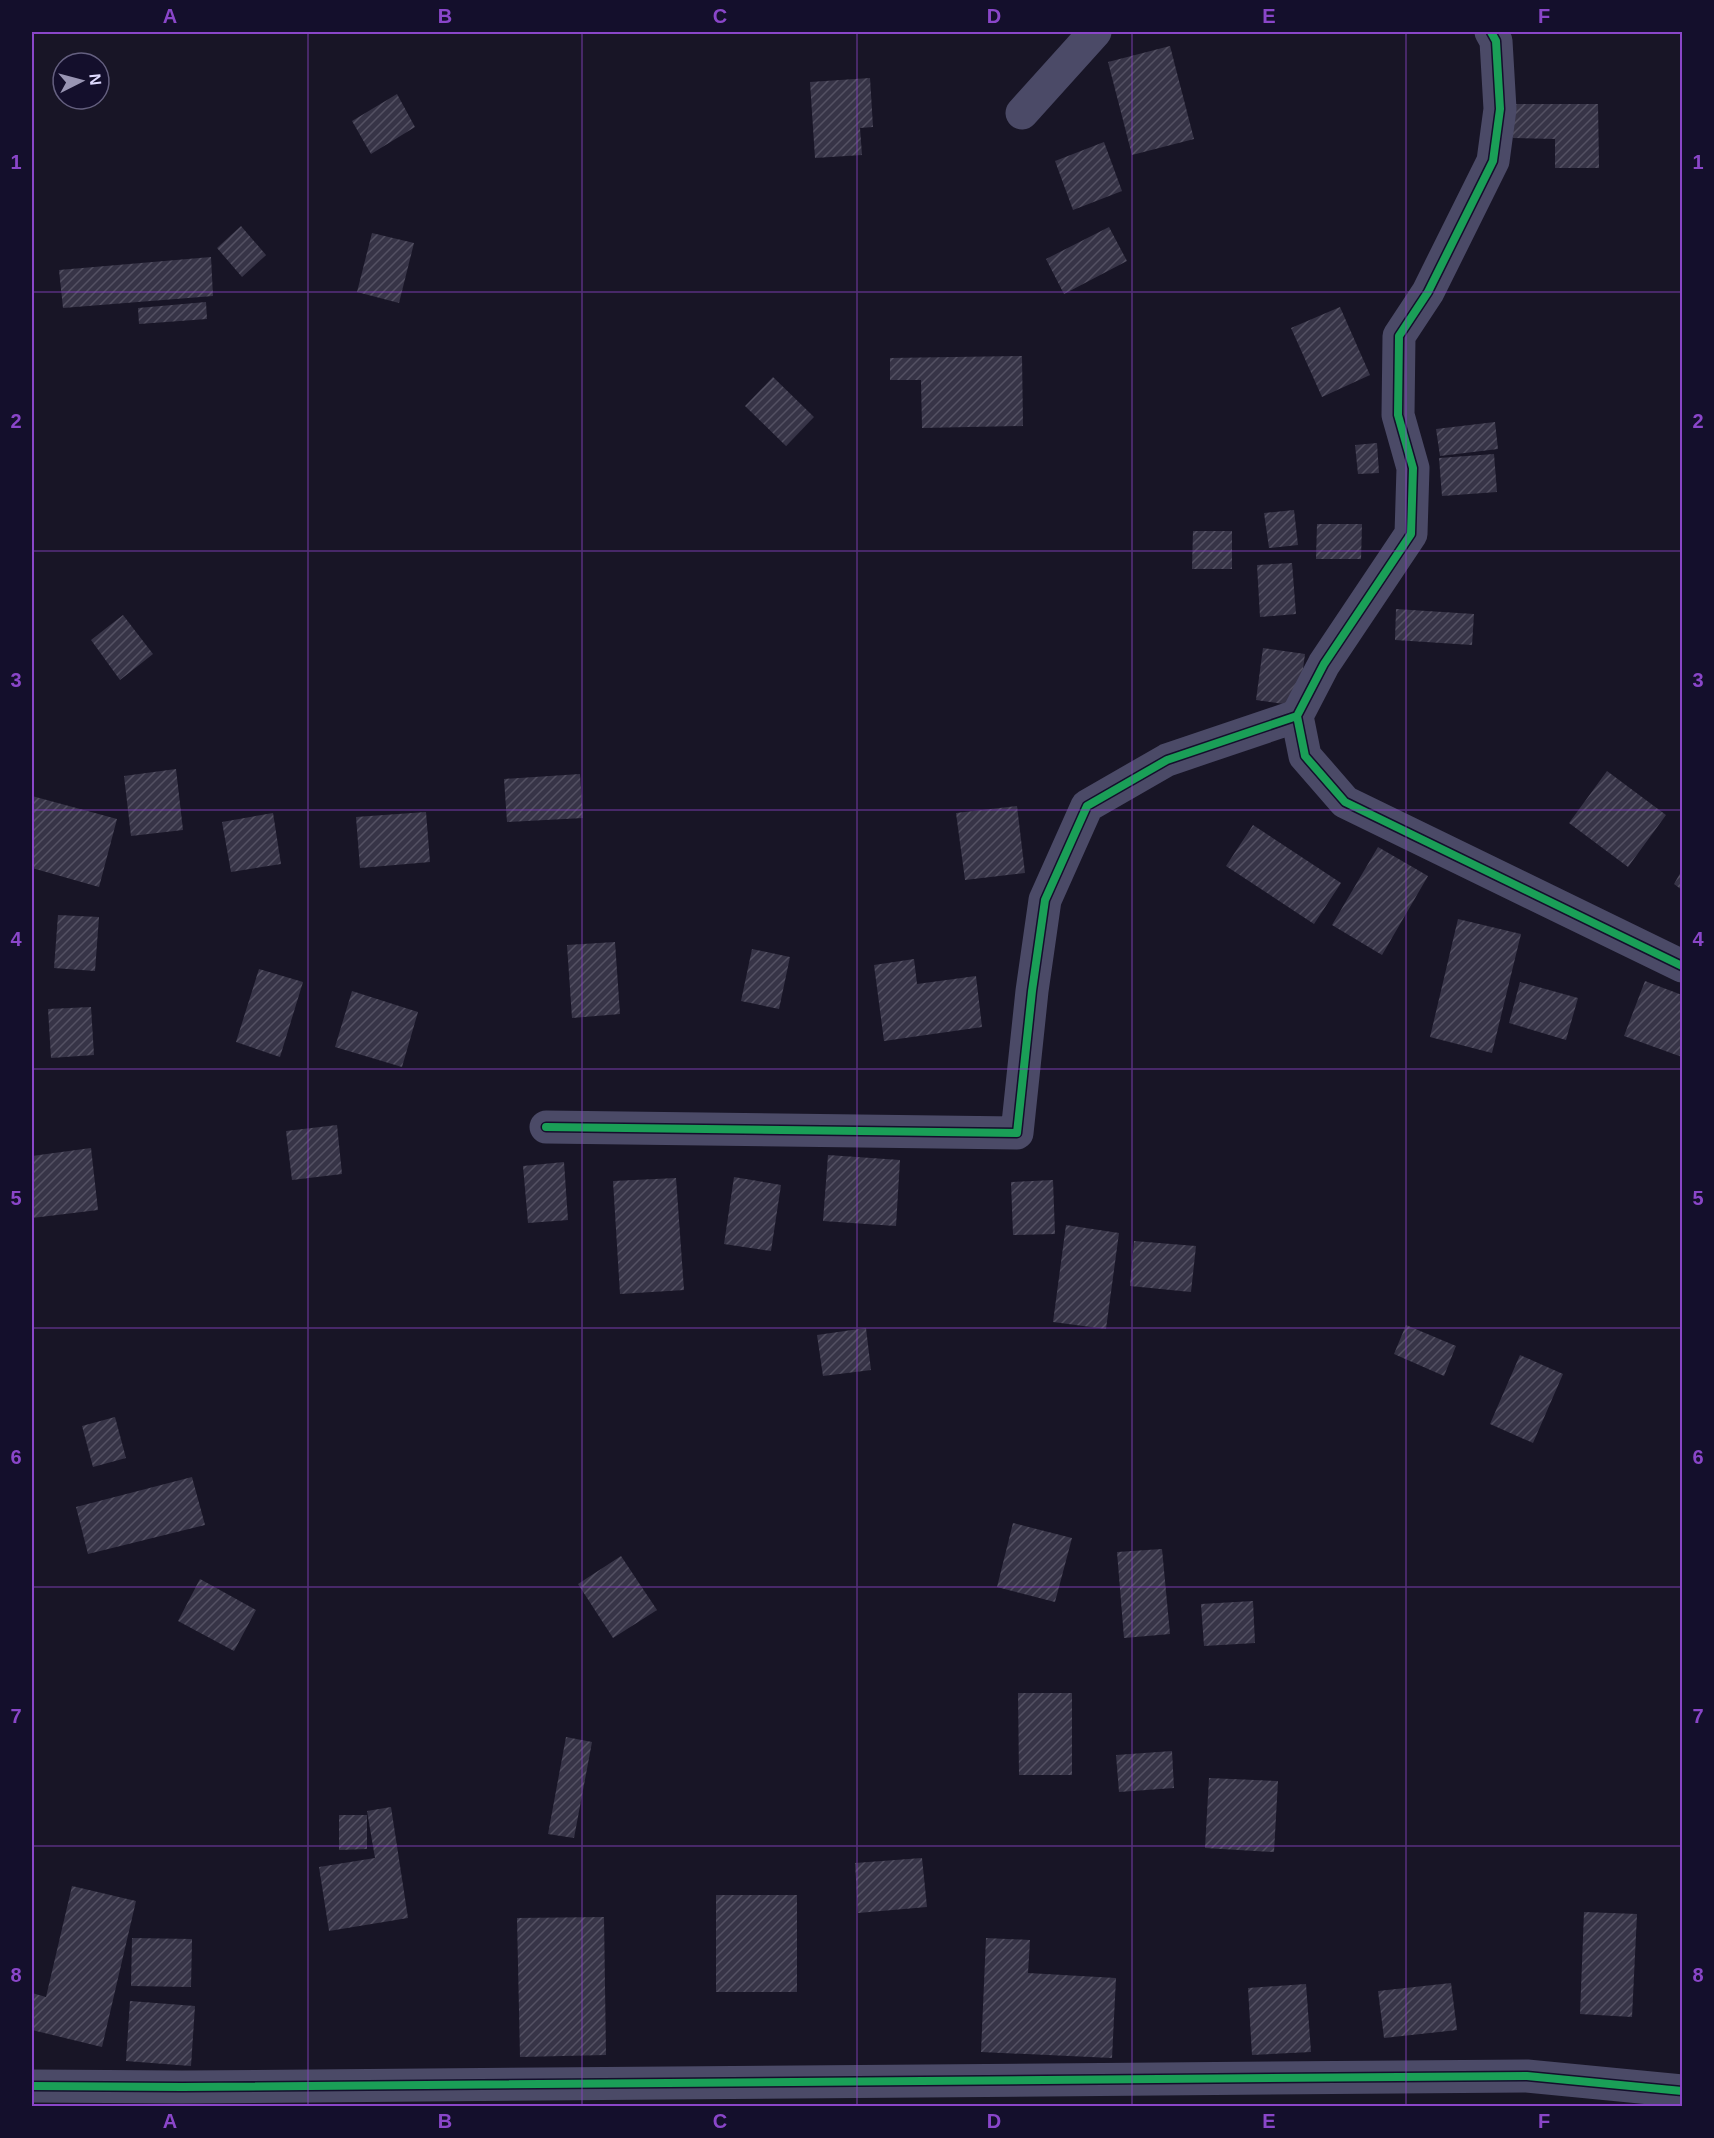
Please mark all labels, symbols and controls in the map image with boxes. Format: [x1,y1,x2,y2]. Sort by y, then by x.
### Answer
text: A [163,5,177,27]
text: B [438,5,452,27]
text: C [713,5,727,27]
text: D [987,5,1001,27]
text: E [1262,5,1276,27]
text: F [1538,5,1550,27]
north arrow [51,51,111,111]
text: N [86,73,104,86]
text: 1 [10,151,22,173]
text: 1 [1692,151,1704,173]
text: 2 [10,410,22,432]
text: 2 [1692,410,1704,432]
text: 3 [10,669,22,691]
text: 3 [1692,669,1704,691]
text: 4 [10,928,22,950]
text: 4 [1692,928,1704,950]
text: 5 [10,1187,22,1209]
text: 5 [1692,1187,1704,1209]
text: 6 [10,1446,22,1468]
text: 6 [1692,1446,1704,1468]
text: 7 [10,1705,22,1727]
text: 7 [1692,1705,1704,1727]
text: 8 [10,1964,22,1986]
text: 8 [1692,1964,1704,1986]
text: A [163,2110,177,2132]
text: B [438,2110,452,2132]
text: C [713,2110,727,2132]
text: D [987,2110,1001,2132]
text: E [1262,2110,1276,2132]
text: F [1538,2110,1550,2132]

